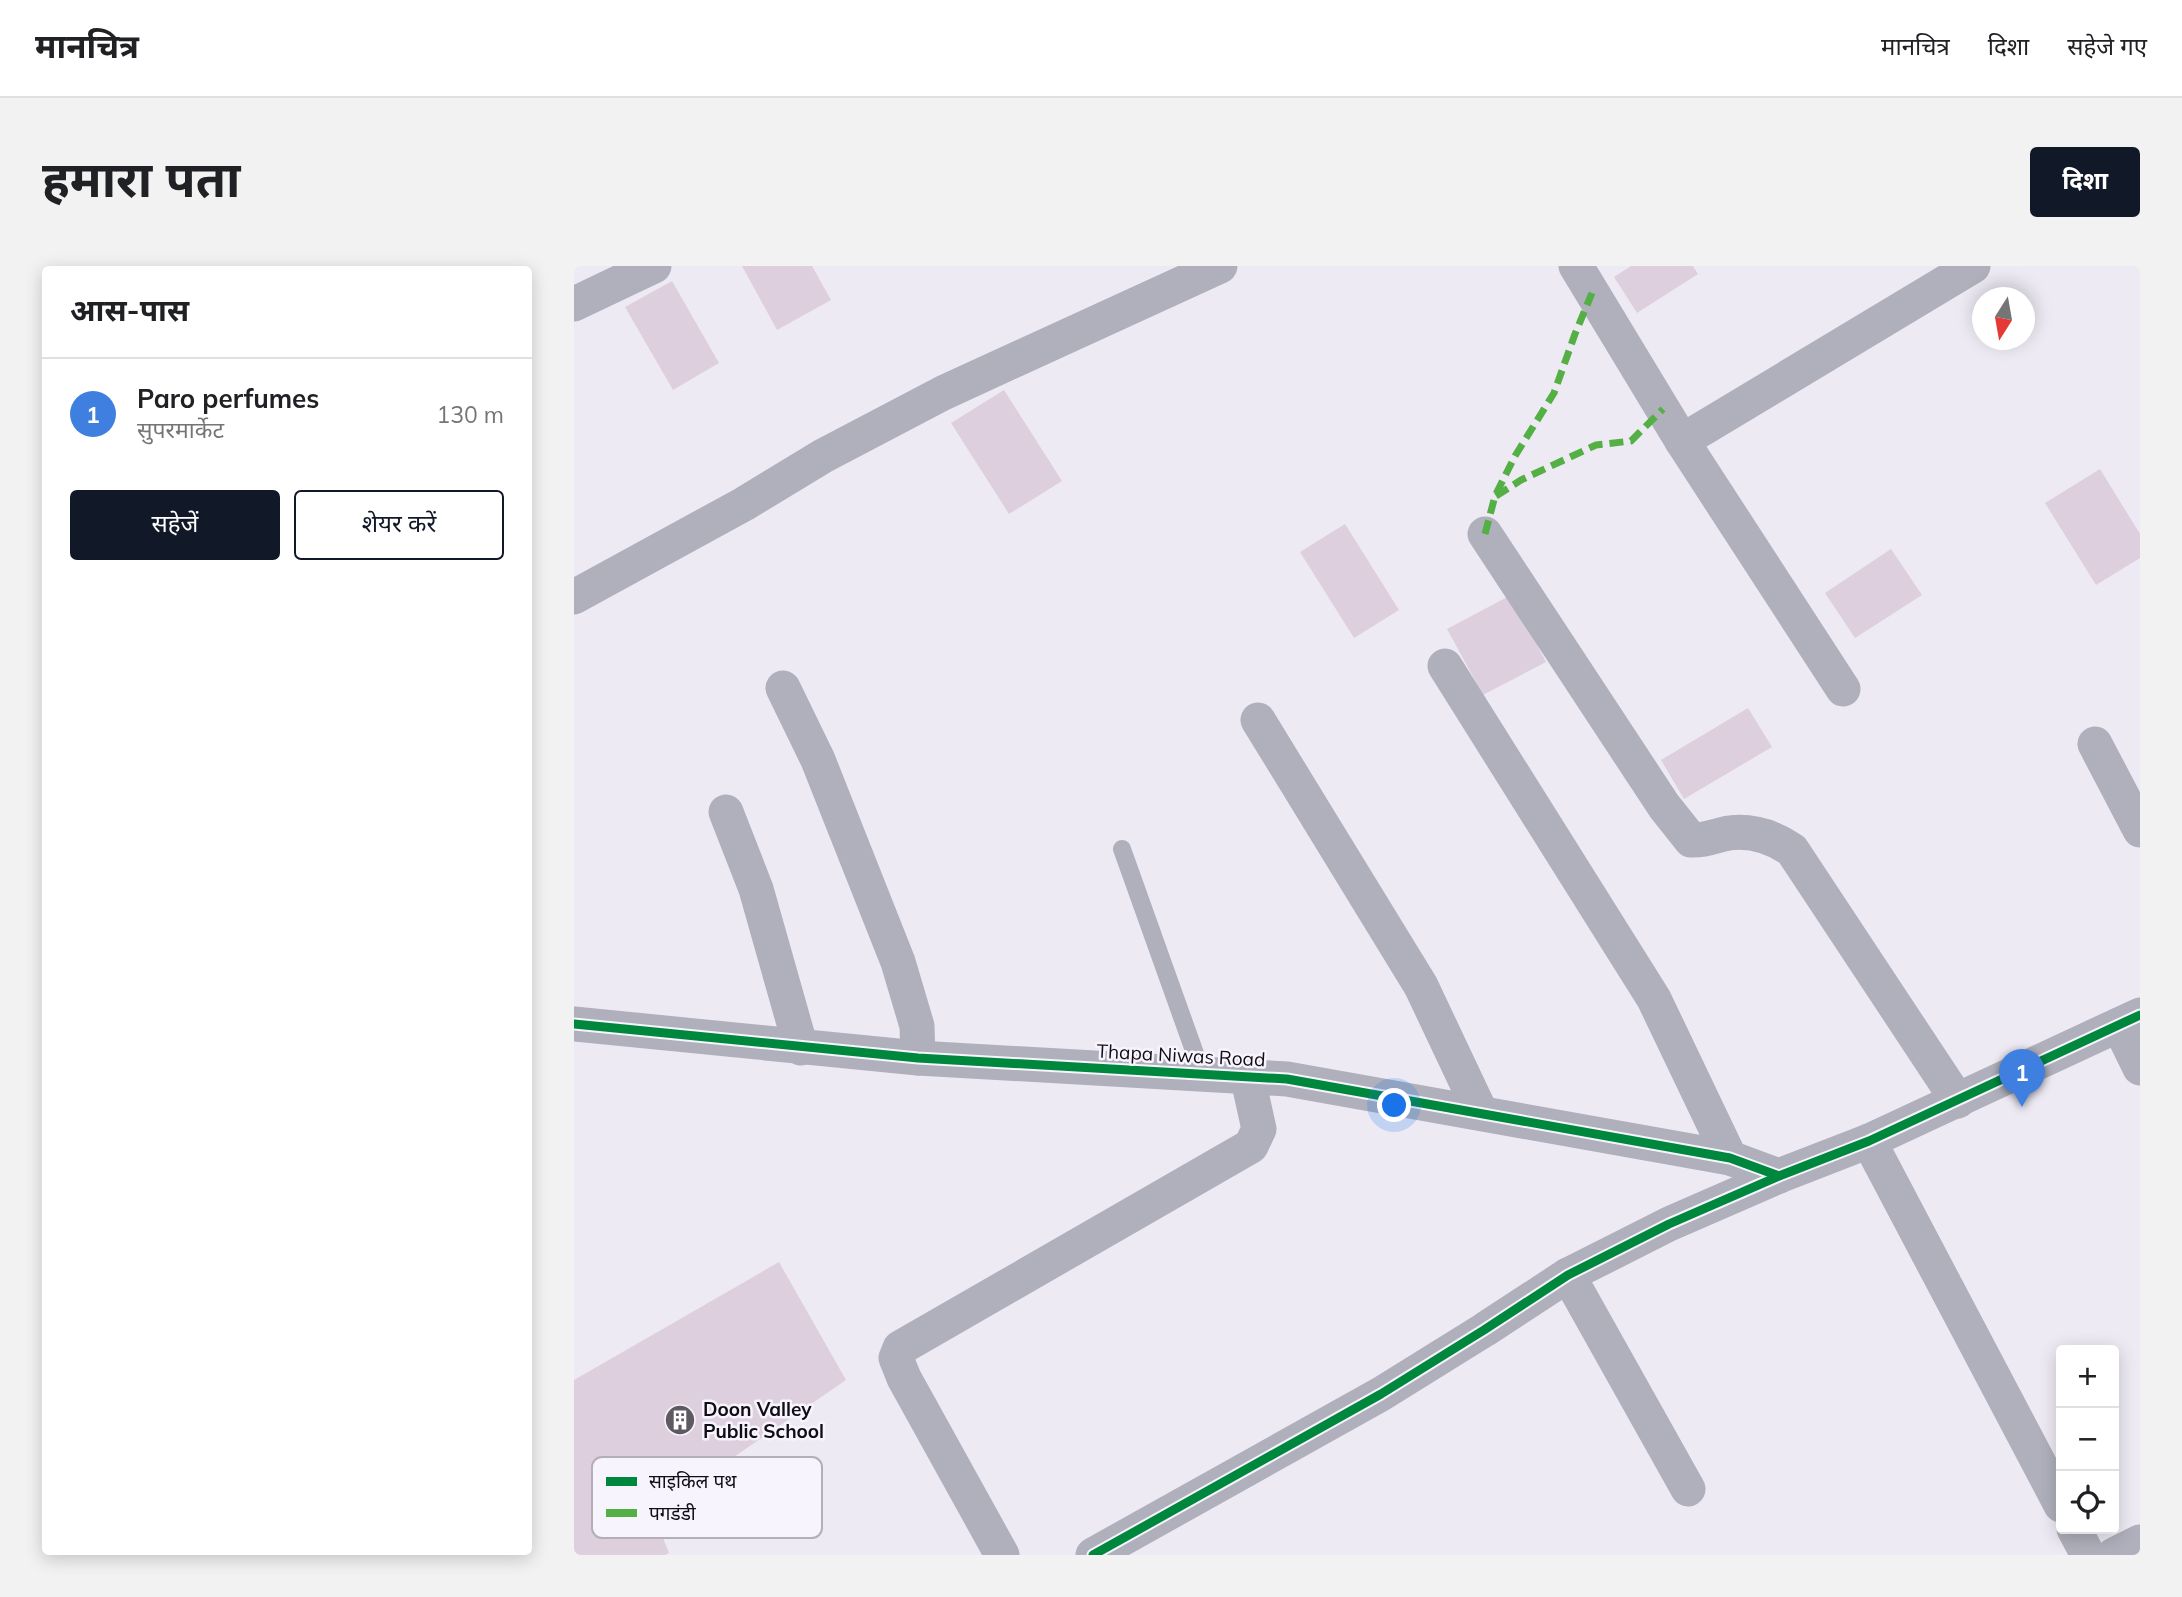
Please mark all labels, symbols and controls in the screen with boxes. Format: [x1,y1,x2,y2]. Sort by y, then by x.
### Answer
text: मानचित्र [35,25,139,66]
text: मानचित्र [1881,31,1950,61]
text: दिशा [1988,31,2029,61]
text: सहेजे गए [2067,31,2147,61]
button: दिशा [2030,147,2140,217]
text: हमारा पता [42,148,240,209]
north arrow [1972,287,2035,350]
text: आस-पास [70,291,189,329]
text: Paro perfumes [137,382,319,415]
text: 1 [86,400,100,429]
text: 130 m [436,400,504,429]
text: सुपरमार्केट [137,415,224,444]
button: सहेजें [70,490,280,560]
button: शेयर करें [294,490,504,560]
street label: Thapa Niwas Road [1096,1039,1266,1071]
pin: 1 [1999,1049,2045,1107]
your location [1377,1088,1411,1122]
map controls [2056,1345,2119,1534]
button: + [2056,1345,2119,1408]
place label: Doon Valley Public School [703,1397,824,1443]
building icon: Doon Valley Public School [663,1403,697,1437]
button: − [2056,1408,2119,1471]
legend [592,1457,822,1538]
text: साइकिल पथ [649,1469,737,1493]
button: locate [2056,1471,2119,1534]
text: पगडंडी [649,1501,697,1525]

